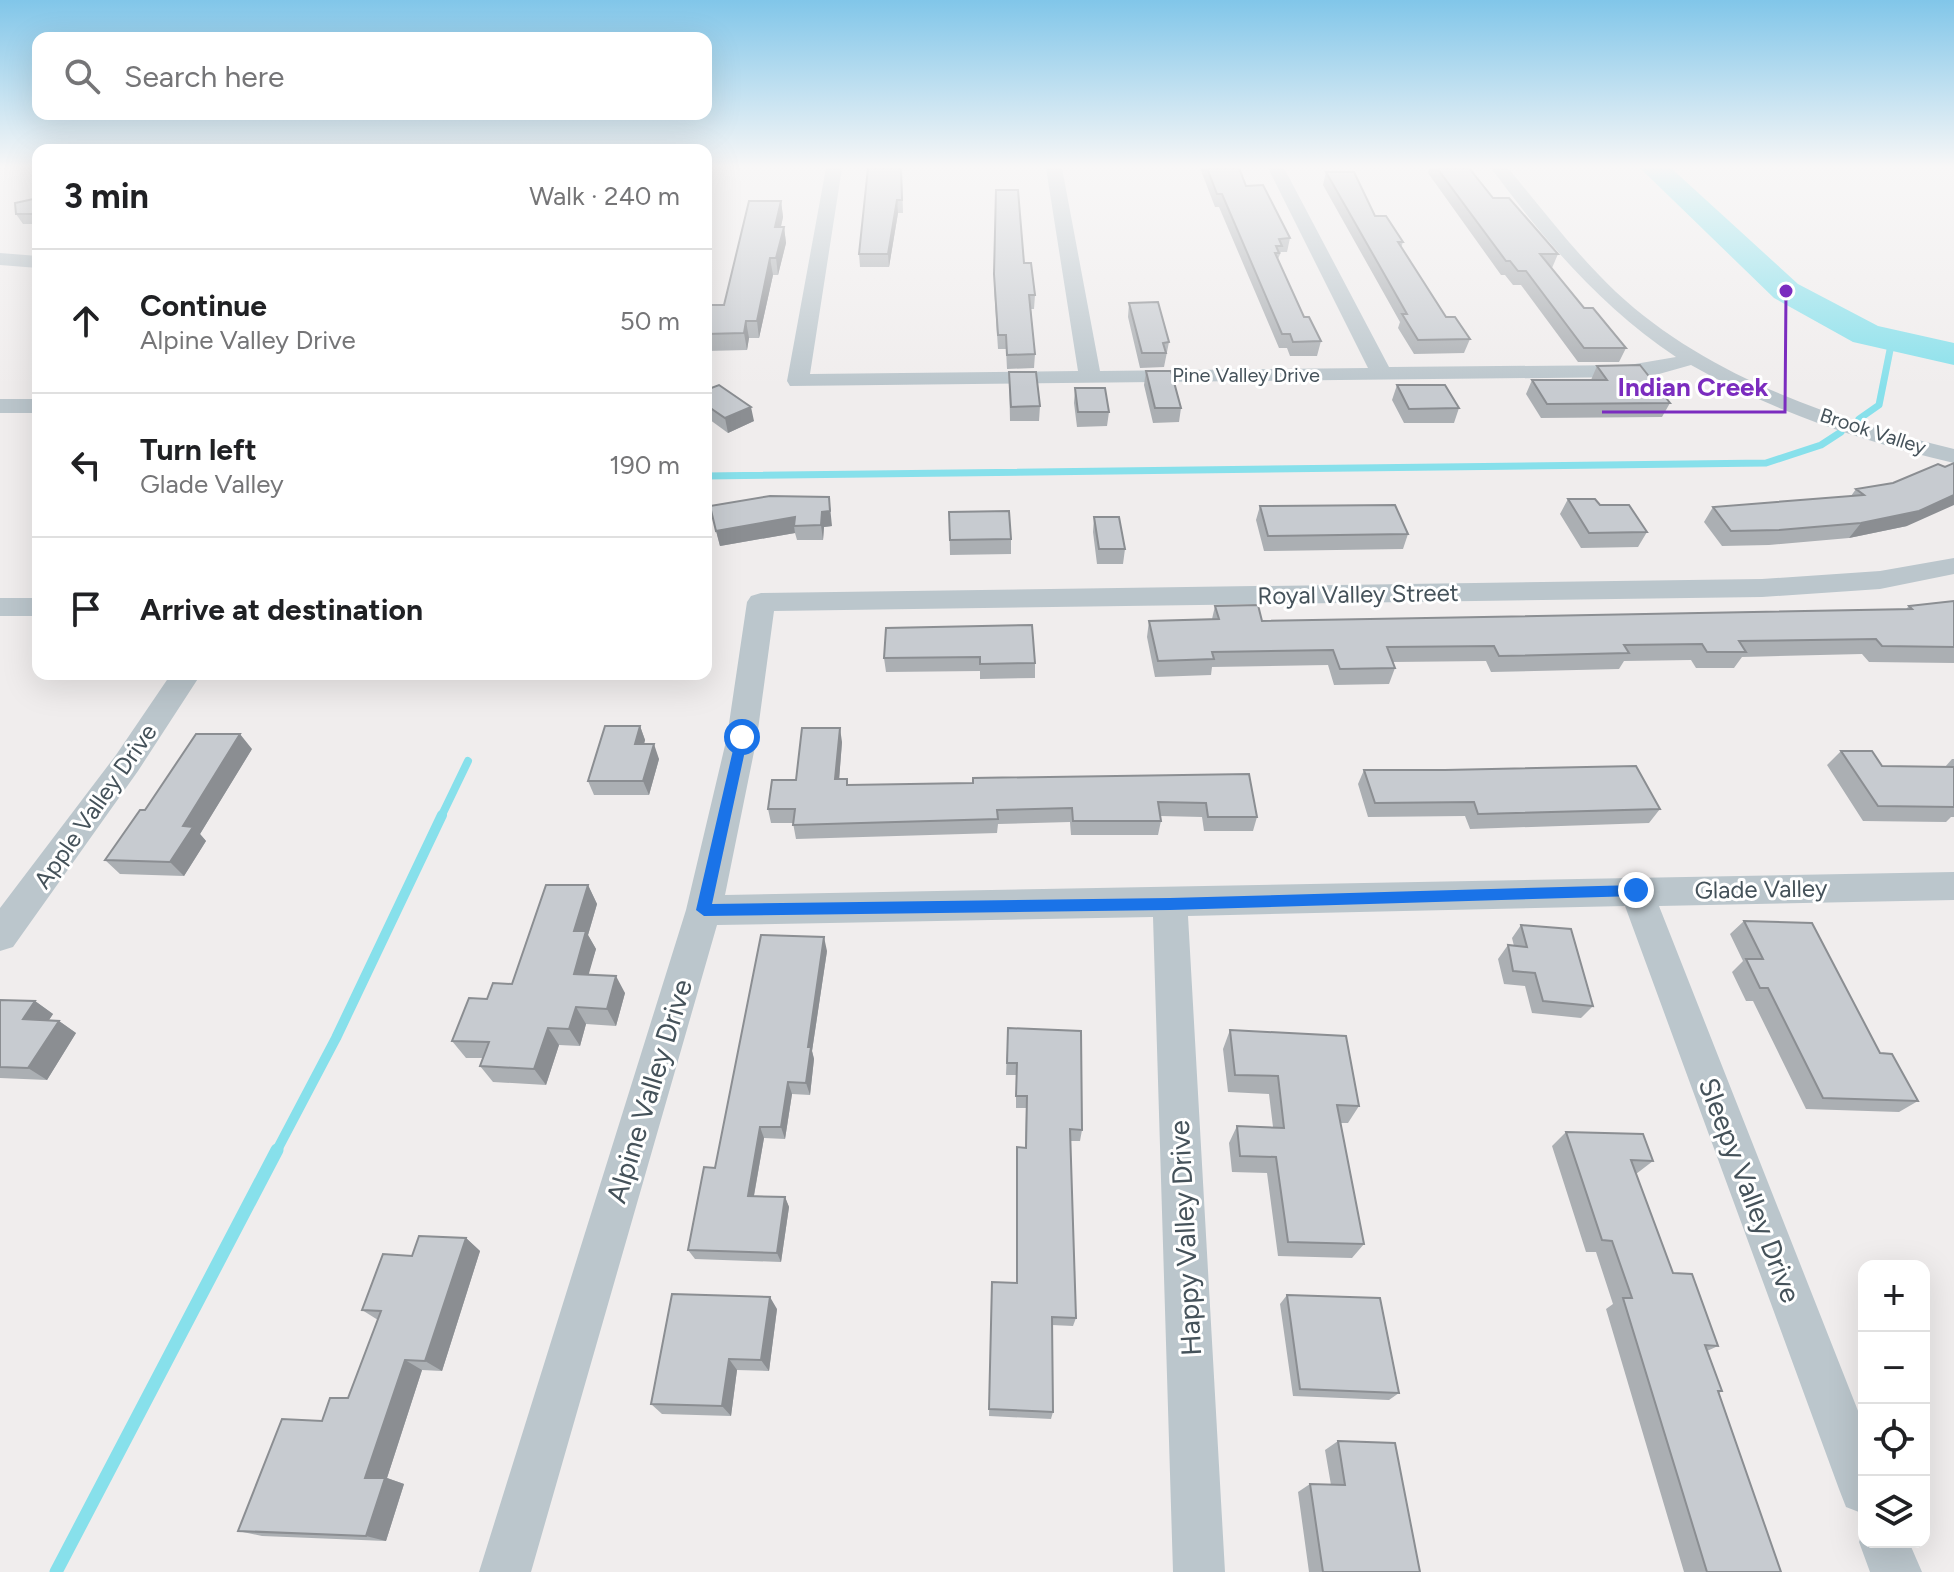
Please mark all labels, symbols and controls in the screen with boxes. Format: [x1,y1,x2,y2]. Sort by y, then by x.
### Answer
search box [32,32,712,120]
icon: search [60,54,104,98]
text: Search here [124,58,284,95]
text: 3 min [64,176,149,217]
text: Walk · 240 m [529,180,680,212]
text: Continue [140,287,267,324]
icon: ahead [64,299,108,343]
text: 50 m [620,305,680,337]
text: Alpine Valley Drive [140,324,356,356]
callout: Indian Creek [1602,362,1785,412]
street label: Pine Valley Drive [1172,363,1320,387]
text: Indian Creek [1618,371,1768,403]
street label: Brook Valley [1817,403,1929,460]
text: Turn left [140,431,257,468]
icon: left [64,443,108,487]
text: 190 m [609,449,680,481]
text: Glade Valley [140,468,284,500]
street label: Royal Valley Street [1257,578,1459,610]
icon: arrive [64,587,108,631]
text: Arrive at destination [140,591,423,628]
street label: Apple Valley Drive [27,718,163,894]
route start [724,719,760,755]
route end [1618,872,1654,908]
street label: Glade Valley [1694,873,1828,905]
street label: Alpine Valley Drive [599,975,699,1207]
street label: Sleepy Valley Drive [1691,1073,1809,1307]
street label: Happy Valley Drive [1162,1119,1208,1357]
map controls [1858,1260,1930,1548]
button: + [1858,1260,1930,1332]
button: − [1858,1332,1930,1404]
button: locate [1858,1404,1930,1476]
button: layers [1858,1476,1930,1548]

